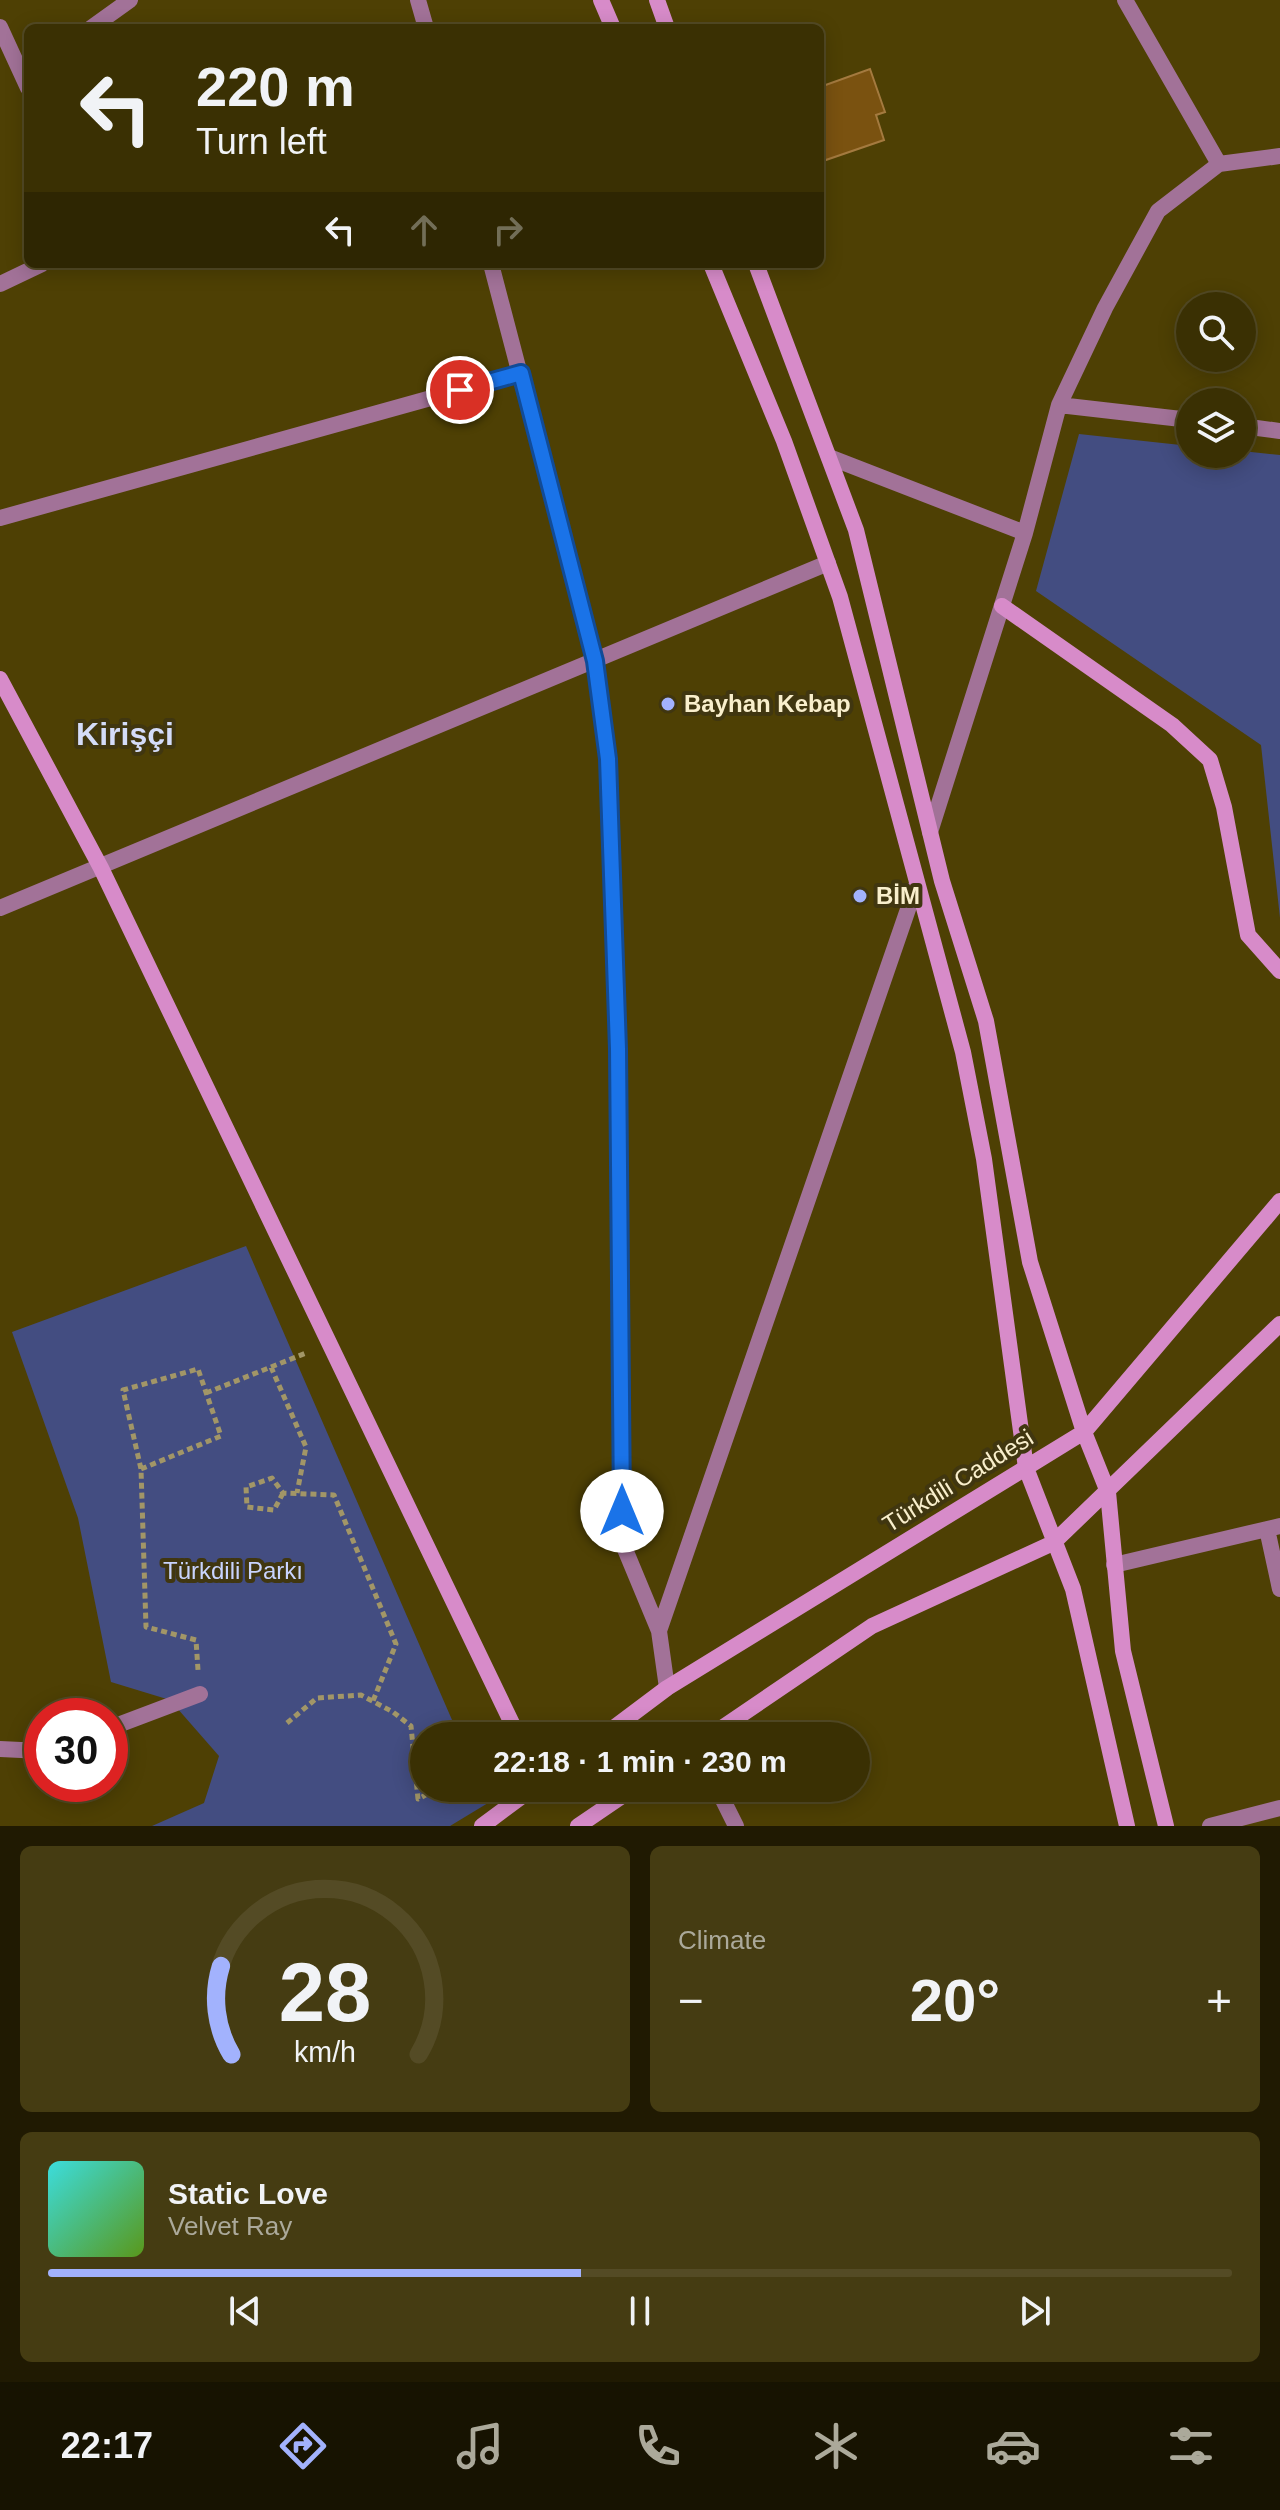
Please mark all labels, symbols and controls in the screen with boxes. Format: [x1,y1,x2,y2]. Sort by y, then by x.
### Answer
text: 220 m [196,55,355,118]
icon: left [64,56,168,160]
text: Turn left [196,121,327,162]
icon: left [318,208,362,252]
icon: ahead [402,208,446,252]
icon: right [486,208,530,252]
map controls [1176,292,1256,468]
button: search [1176,292,1256,372]
pin [426,356,494,424]
icon: arrive [438,368,482,412]
button: layers [1176,388,1256,468]
place label: Bayhan Kebap [684,690,851,717]
marker: Bayhan Kebap [659,695,677,713]
district label: Kirişçi [76,716,174,752]
place label: BİM [876,882,920,909]
marker: BİM [851,887,869,905]
street label: Türkdili Caddesi [878,1424,1038,1538]
position arrow [580,1469,664,1553]
park label: Türkdili Parkı [163,1557,303,1584]
speed limit sign: 30 [24,1698,128,1802]
text: 22:18 · 1 min · 230 m [493,1745,787,1778]
text: Climate [678,1925,766,1955]
text: 28 [279,1946,371,2039]
text: 20° [910,1967,1000,2034]
text: − [678,1976,704,2025]
text: + [1206,1976,1232,2025]
text: km/h [294,2036,356,2068]
text: Static Love [168,2177,328,2210]
text: Velvet Ray [168,2211,292,2241]
icon: previous [223,2289,267,2333]
icon: pause [618,2289,662,2333]
icon: next [1013,2289,1057,2333]
icon: directions [275,2418,331,2474]
icon: music [452,2418,508,2474]
icon: phone [630,2418,686,2474]
icon: climate [808,2418,864,2474]
icon: car [985,2418,1041,2474]
icon: filters [1163,2418,1219,2474]
text: 22:17 [61,2425,153,2466]

